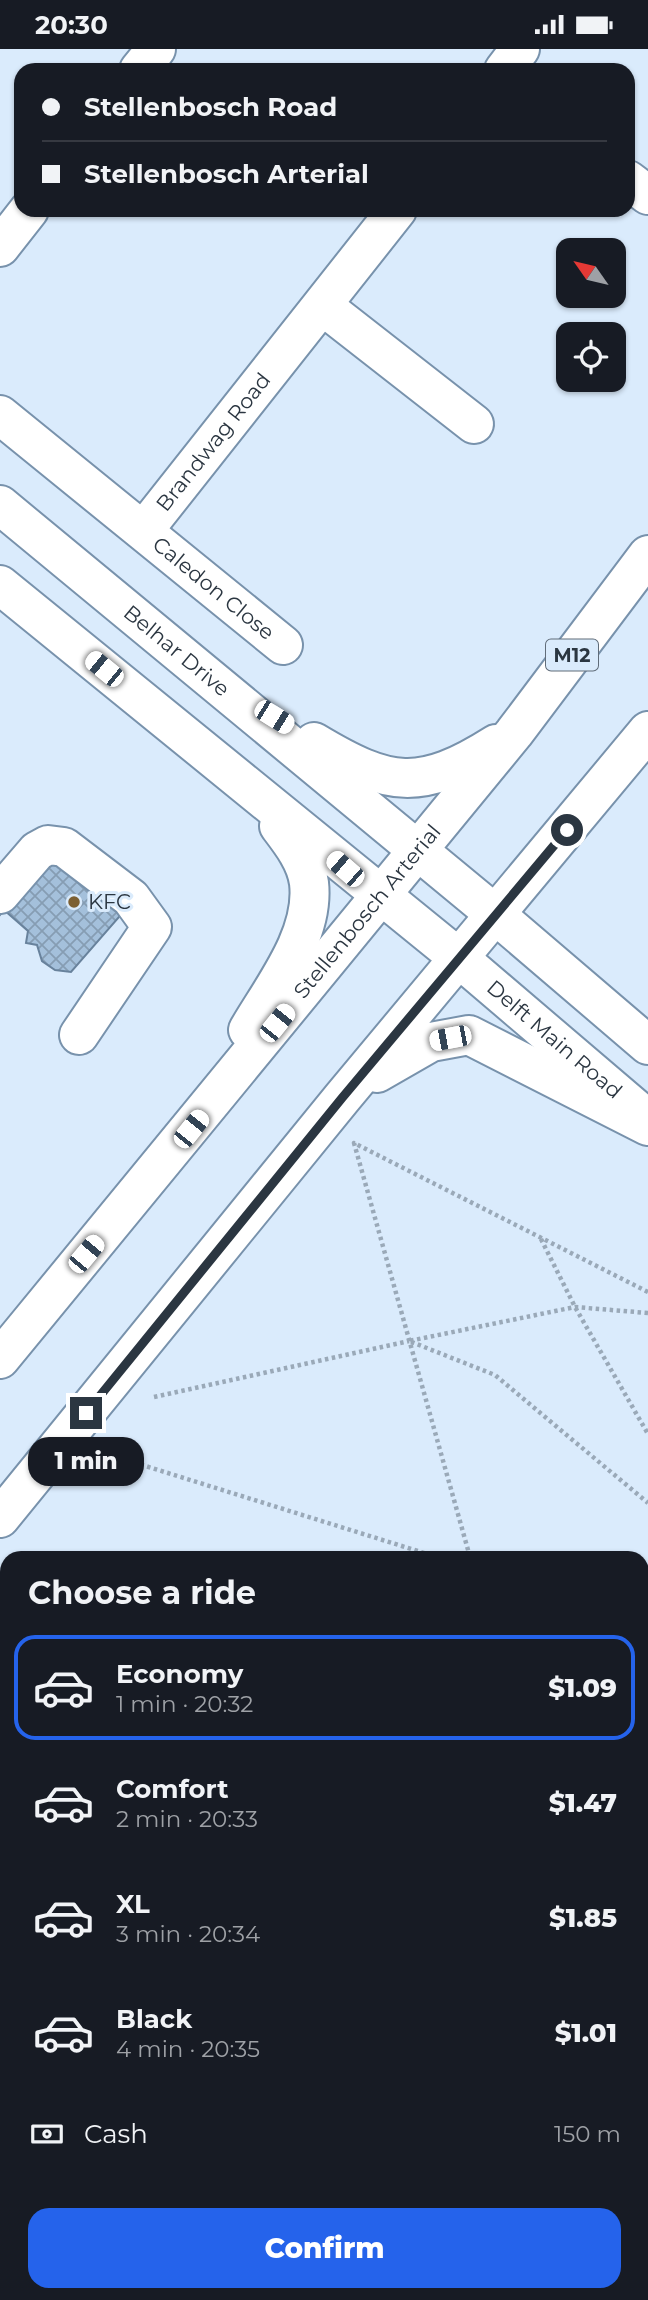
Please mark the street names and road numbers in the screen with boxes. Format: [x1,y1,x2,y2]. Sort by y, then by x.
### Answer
street label: Brandwag Road [151,368,275,516]
street label: Caledon Close [148,531,280,645]
street label: Belhar Drive [119,600,235,701]
road number: M12 [546,639,598,671]
street label: Stellenbosch Arterial [288,819,446,1003]
street label: Delft Main Road [482,975,627,1104]

